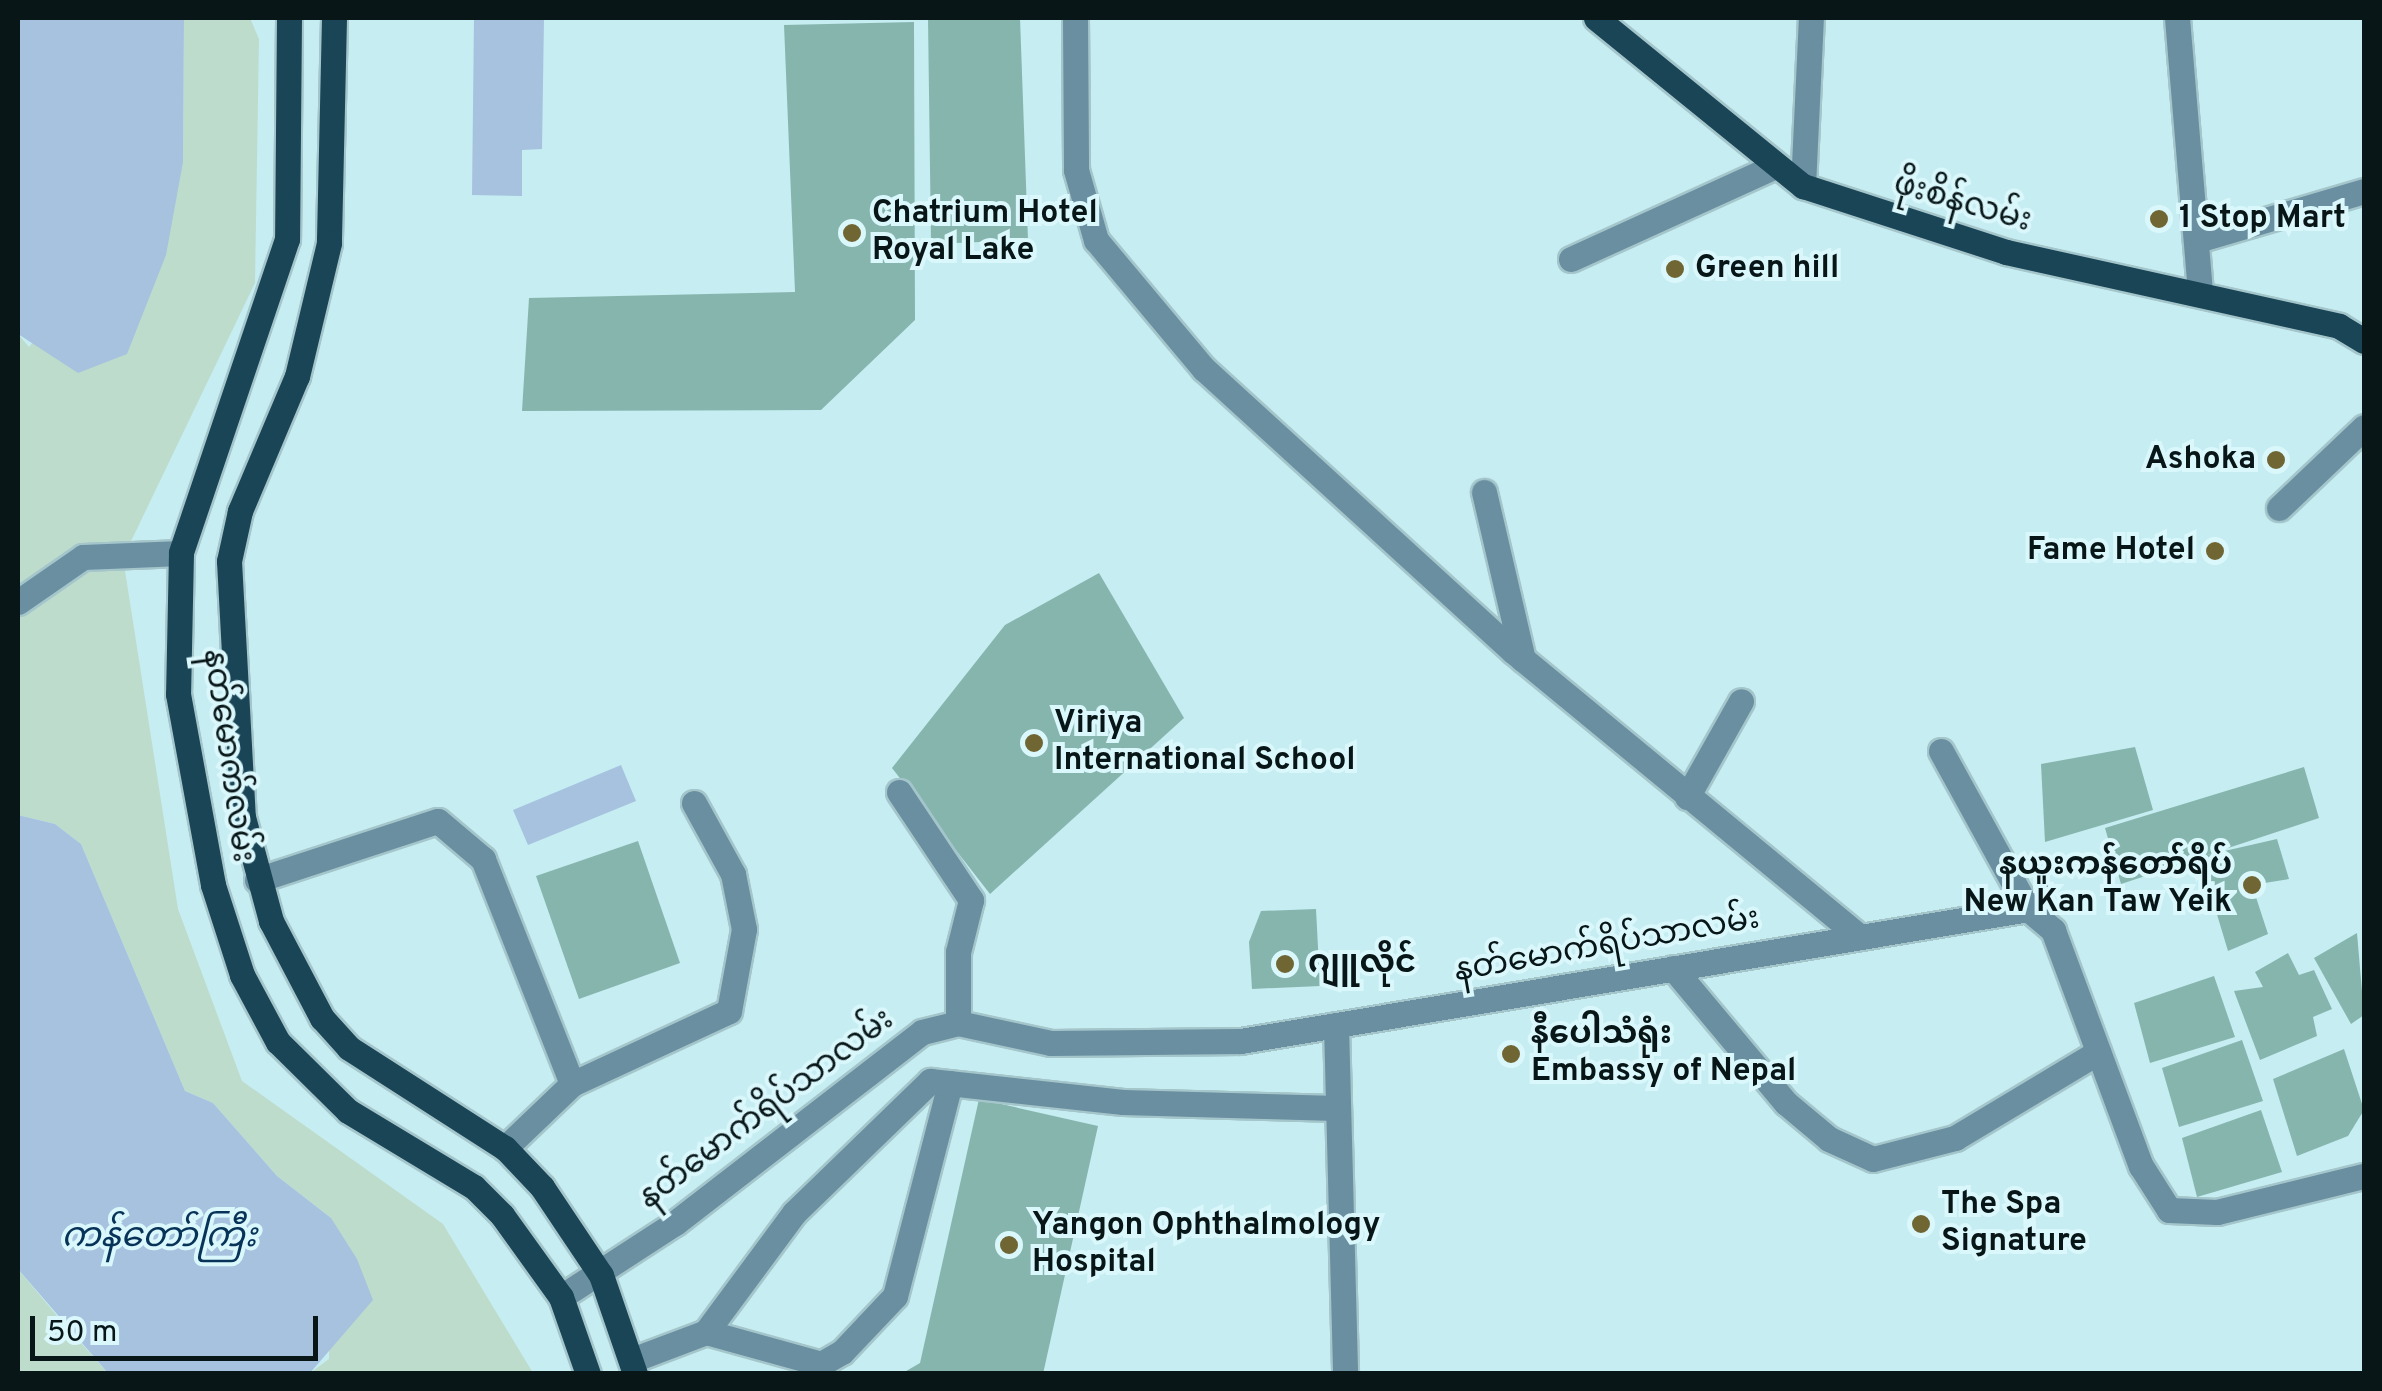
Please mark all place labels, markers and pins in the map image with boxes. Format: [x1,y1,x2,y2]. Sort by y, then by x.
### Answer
place label: Chatrium Hotel Royal Lake [872,196,1098,271]
place label: 1 Stop Mart [2179,200,2346,238]
marker: 1 Stop Mart [2148,208,2170,230]
marker: Chatrium Hotel Royal Lake [841,222,863,244]
place label: Green hill [1695,250,1839,288]
marker: Green hill [1664,258,1686,280]
place label: Ashoka [2145,441,2256,479]
marker: Ashoka [2265,449,2287,471]
place label: Fame Hotel [2027,532,2195,570]
marker: Fame Hotel [2204,540,2226,562]
place label: Viriya International School [1054,706,1356,781]
marker: Viriya International School [1023,732,1045,754]
place label: နယူးကန်တော်ရိပ် New Kan Taw Yeik [1962,848,2232,923]
marker: နယူးကန်တော်ရိပ် New Kan Taw Yeik [2241,874,2263,896]
place label: ဂျူလိုင် [1308,945,1416,983]
marker: ဂျူလိုင် [1272,951,1298,977]
place label: နီပေါသံရုံး Embassy of Nepal [1531,1017,1796,1092]
marker: နီပေါသံရုံး Embassy of Nepal [1500,1043,1522,1065]
place label: The Spa Signature [1941,1187,2087,1262]
place label: Yangon Ophthalmology Hospital [1032,1208,1380,1283]
marker: The Spa Signature [1910,1213,1932,1235]
marker: Yangon Ophthalmology Hospital [996,1232,1022,1258]

